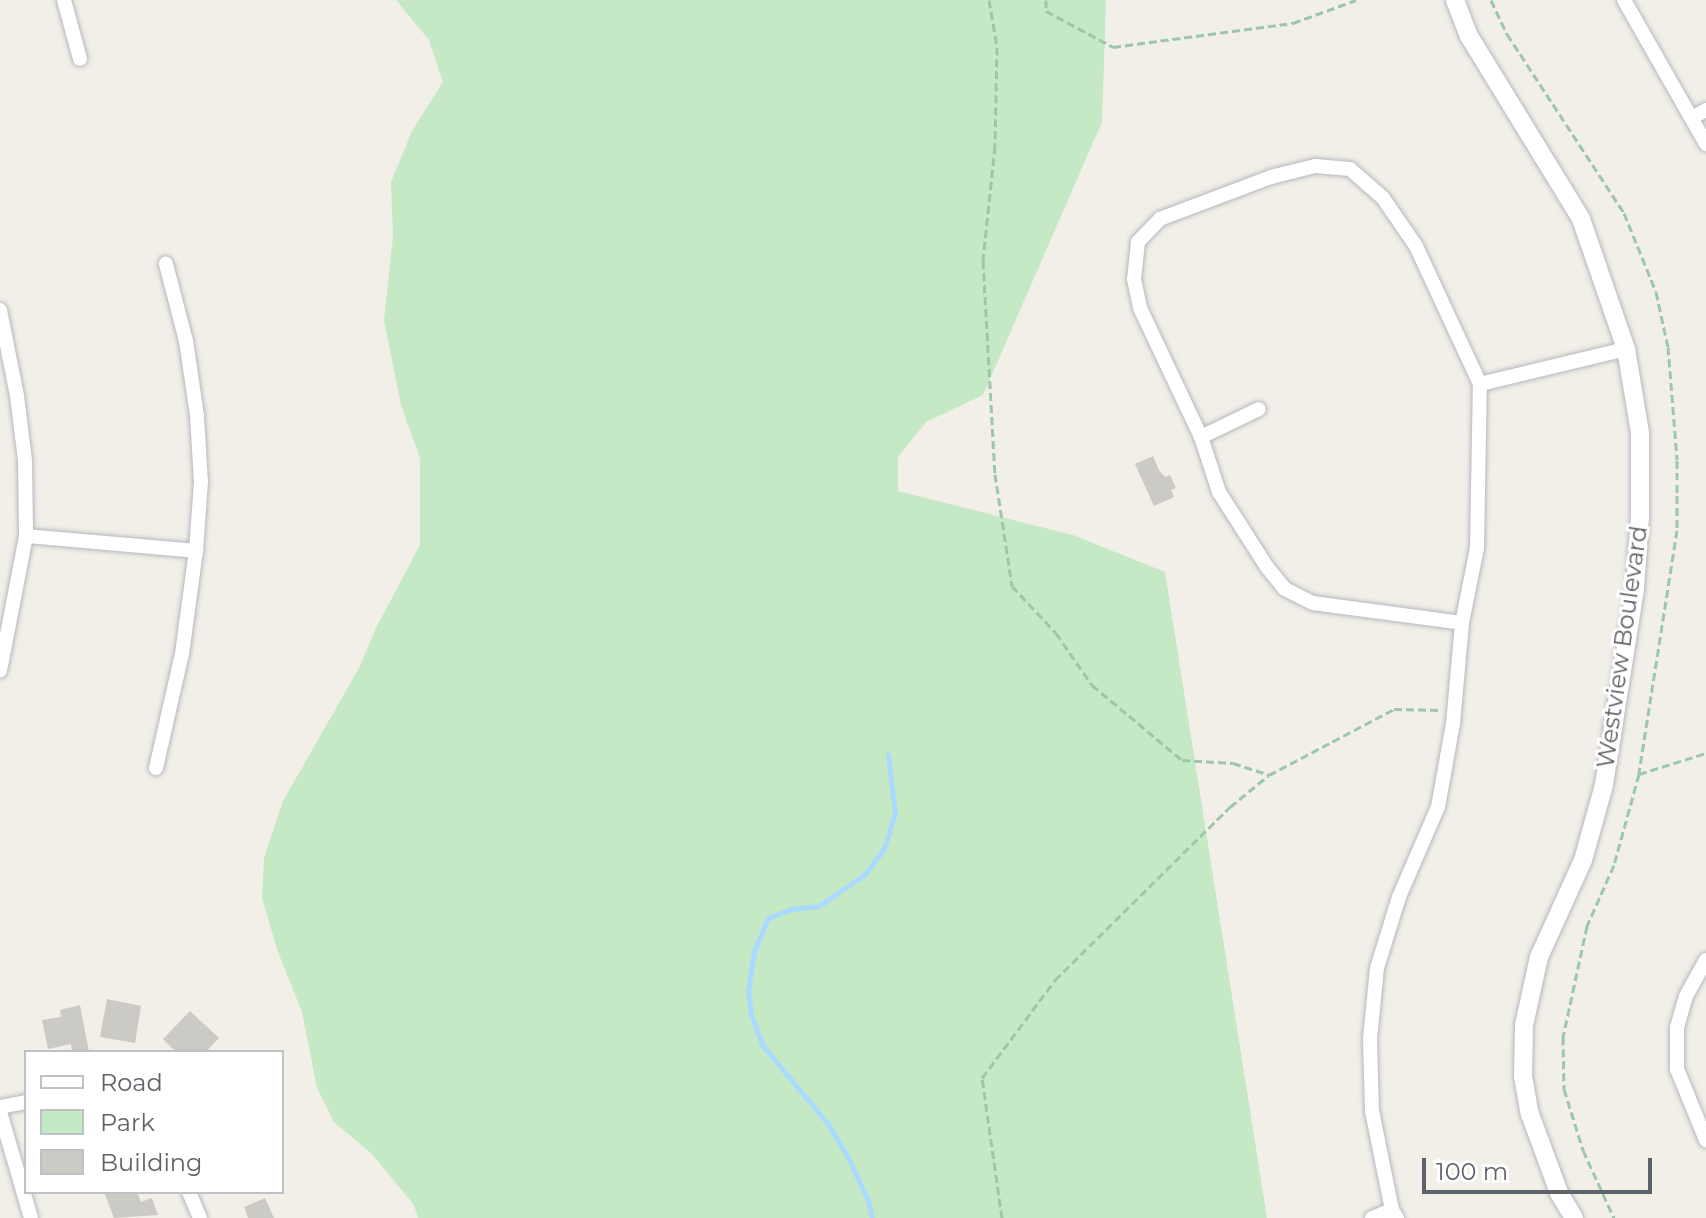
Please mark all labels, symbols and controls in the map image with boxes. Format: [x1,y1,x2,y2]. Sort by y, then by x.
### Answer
street label: Westview Boulevard [1591,524,1653,770]
legend [24,1050,284,1194]
text: Road [100,1068,163,1097]
text: Park [100,1108,155,1137]
scale bar [1426,1142,1656,1192]
text: Building [100,1148,203,1177]
text: 100 m [1436,1157,1508,1186]

